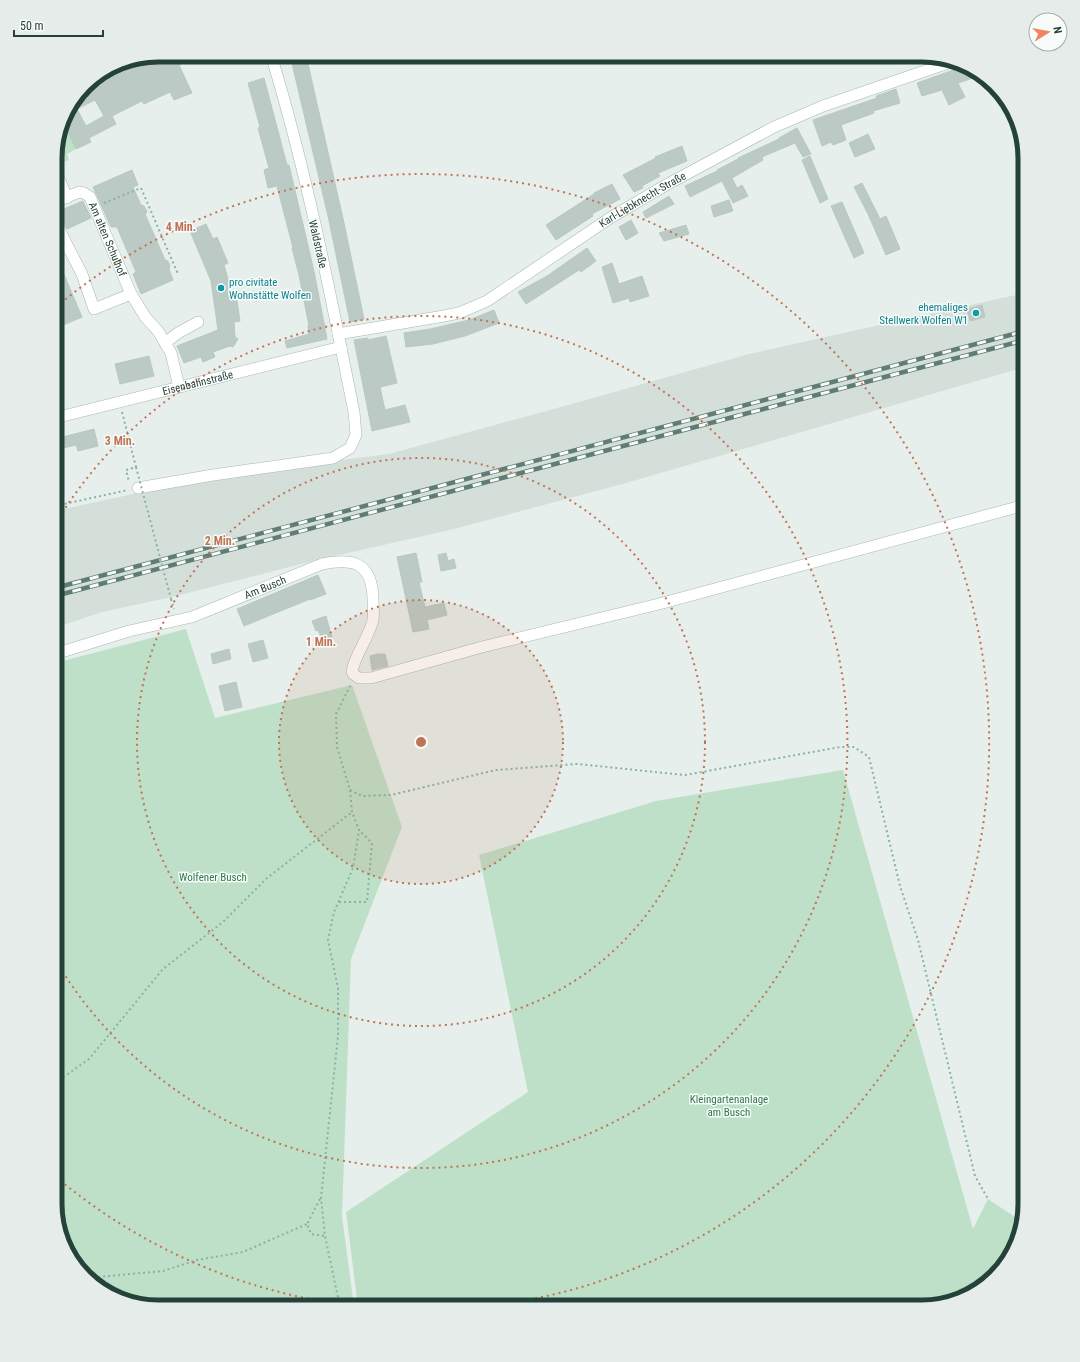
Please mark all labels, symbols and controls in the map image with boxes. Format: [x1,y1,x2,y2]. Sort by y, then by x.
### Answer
scale bar [14,12,103,38]
north arrow [1028,12,1068,52]
text: 50 m [20,19,44,33]
text: N [1050,26,1064,35]
street label: Karl-Liebknecht-Straße [597,170,688,230]
street label: Am alten Schulhof [86,200,129,279]
street label: Waldstraße [306,219,329,269]
text: 4 Min. [166,220,196,234]
place label: pro civitate Wohnstätte Wolfen [229,276,311,302]
marker: pro civitate Wohnstätte Wolfen [216,283,226,293]
place label: ehemaliges Stellwerk Wolfen W1 [879,301,968,327]
marker: ehemaliges Stellwerk Wolfen W1 [971,308,981,318]
street label: Eisenbahnstraße [161,368,235,398]
text: 3 Min. [105,434,135,448]
text: 2 Min. [205,534,235,548]
street label: Am Busch [243,573,288,602]
text: 1 Min. [306,635,336,649]
centre of rings [414,735,428,749]
park label: Wolfener Busch [179,871,247,884]
park label: Kleingartenanlage am Busch [690,1093,768,1119]

